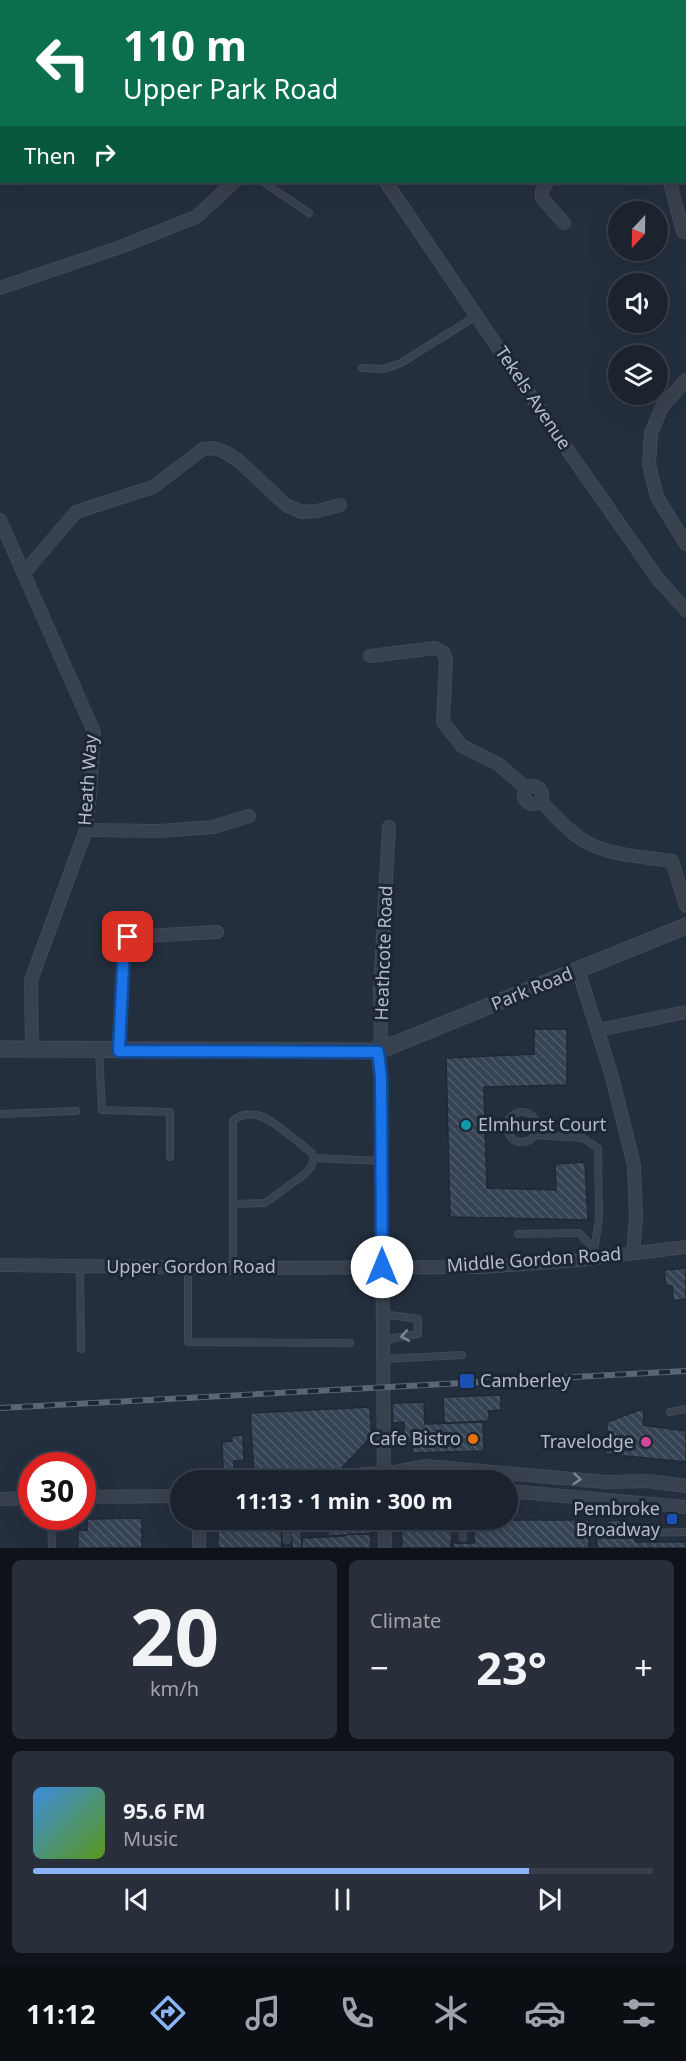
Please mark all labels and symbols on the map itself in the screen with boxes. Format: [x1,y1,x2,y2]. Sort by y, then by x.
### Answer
north arrow [608,201,668,261]
street label: Tekels Avenue [490,341,577,454]
street label: Heath Way [72,733,102,826]
street label: Heathcote Road [369,885,397,1021]
pin [102,911,153,962]
street label: Park Road [487,961,576,1015]
place label: Elmhurst Court [478,1112,607,1136]
marker: Elmhurst Court [459,1118,473,1132]
position arrow [350,1235,414,1299]
street label: Middle Gordon Road [446,1241,622,1277]
street label: Upper Gordon Road [106,1254,276,1278]
one-way arrow [400,1329,410,1342]
place label: Camberley [480,1368,571,1392]
marker: Camberley [458,1372,476,1390]
place label: Cafe Bistro [369,1426,461,1450]
place label: Travelodge [541,1429,634,1453]
marker: Cafe Bistro [466,1432,480,1446]
marker: Travelodge [639,1435,653,1449]
speed limit sign: 30 [18,1452,96,1530]
one-way arrow [572,1472,581,1485]
place label: Pembroke Broadway [573,1496,661,1541]
marker: Pembroke Broadway [665,1512,679,1526]

